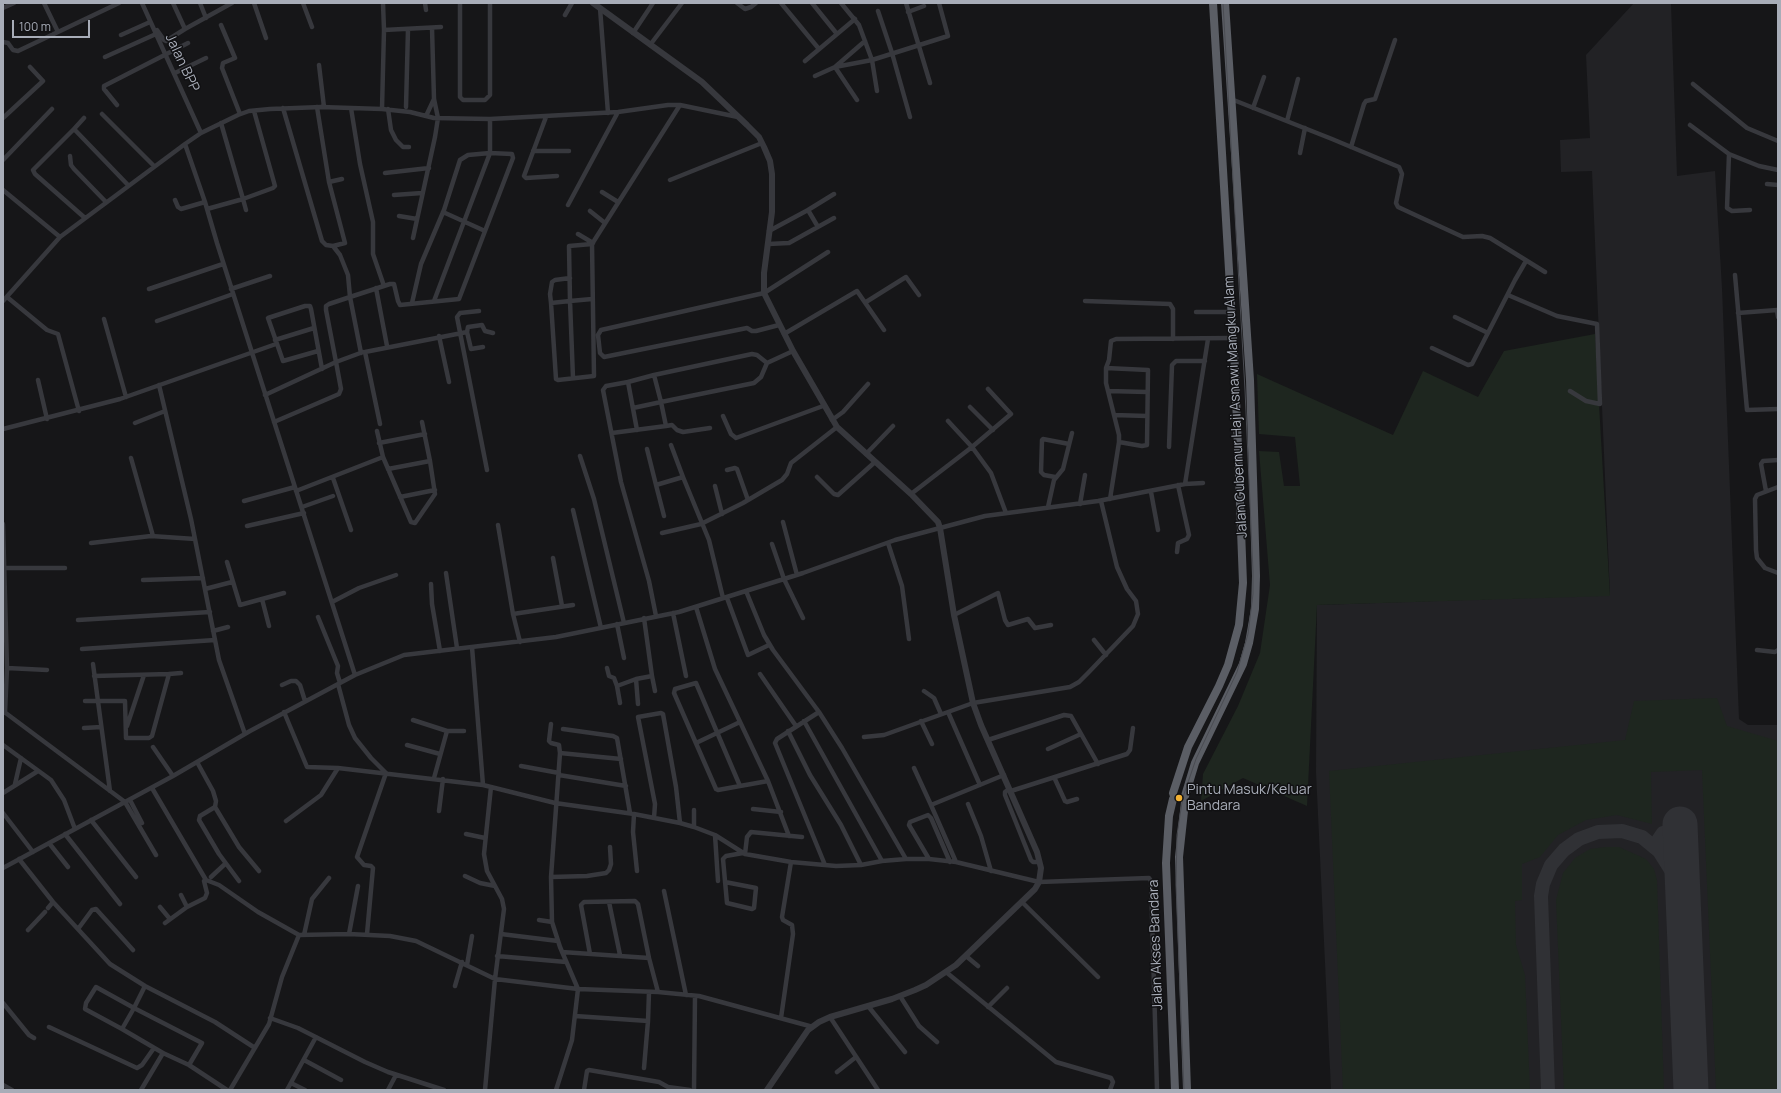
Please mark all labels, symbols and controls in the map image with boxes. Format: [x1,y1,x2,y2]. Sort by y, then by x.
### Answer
scale bar [14,12,92,38]
text: 100 m [19,18,51,35]
street label: Jalan BPP [161,31,203,95]
street label: Jalan Gubernur Haji Asnawi Mangku Alam [1221,276,1251,538]
place label: Pintu Masuk/Keluar Bandara [1187,782,1312,814]
marker: Pintu Masuk/Keluar Bandara [1174,793,1184,803]
street label: Jalan Akses Bandara [1145,879,1167,1011]

